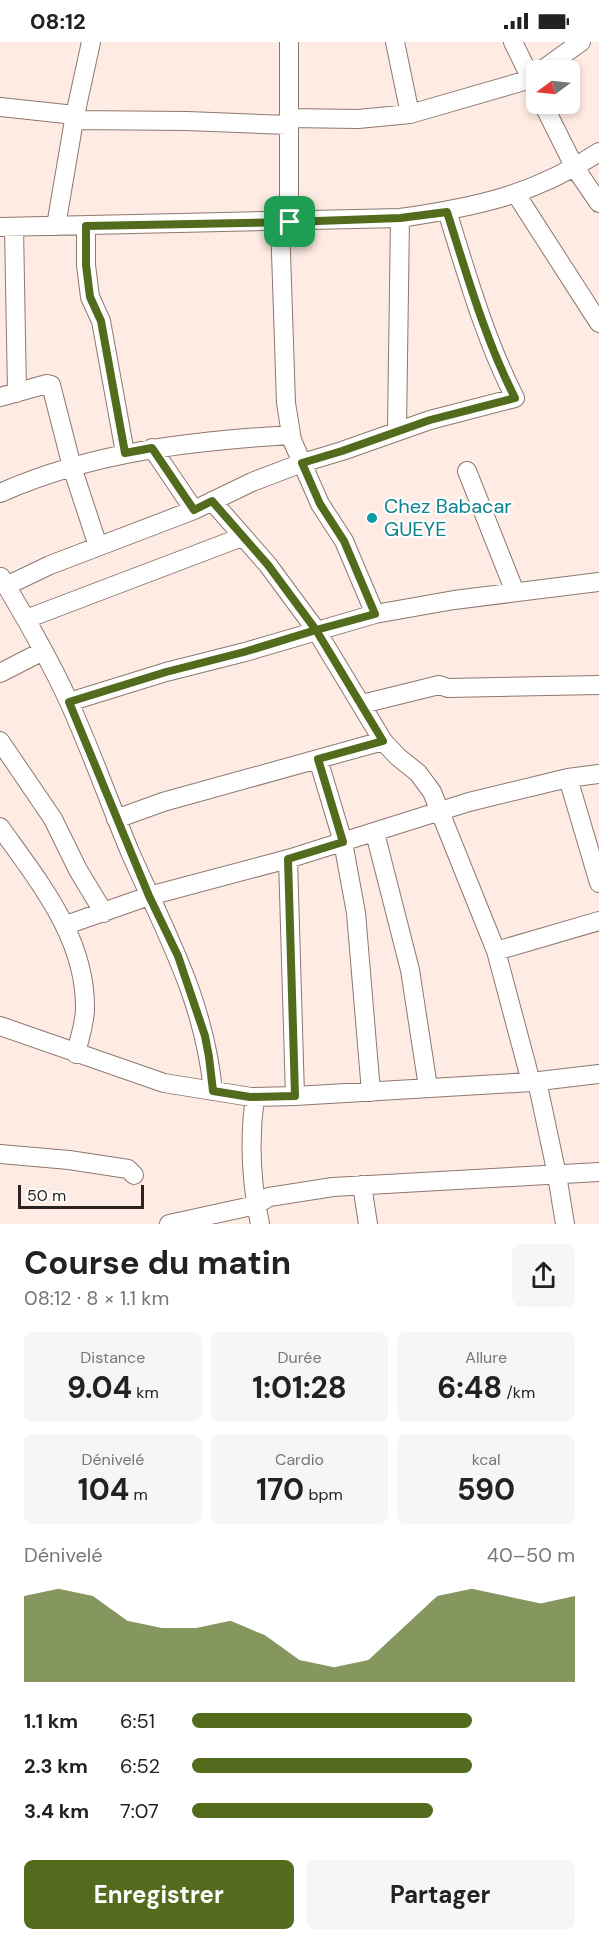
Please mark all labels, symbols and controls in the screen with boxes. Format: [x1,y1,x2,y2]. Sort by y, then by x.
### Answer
text: 08:12 [30,7,86,36]
north arrow [526,60,580,114]
map controls [526,60,580,114]
pin [264,196,315,247]
icon: arrive [273,205,306,238]
place label: Chez Babacar GUEYE [384,493,512,542]
marker: Chez Babacar GUEYE [365,511,379,525]
scale bar [18,1182,144,1210]
text: 50 m [27,1185,66,1206]
text: Course du matin [24,1241,291,1284]
button: share [512,1244,575,1307]
text: 08:12 · 8 × 1.1 km [24,1285,169,1311]
text: Distance [80,1347,145,1368]
text: Durée [278,1347,321,1368]
text: Allure [465,1347,507,1368]
text: 9.04 [67,1368,132,1407]
text: 1:01:28 [252,1368,347,1407]
text: 6:48 [437,1368,502,1407]
text: km [132,1382,159,1403]
text: /km [502,1382,535,1403]
text: Dénivelé [81,1449,144,1470]
text: Cardio [275,1449,324,1470]
text: kcal [472,1449,501,1470]
text: 104 [78,1470,129,1509]
text: 170 [256,1470,304,1509]
text: 590 [457,1470,515,1509]
text: m [129,1484,148,1505]
text: bpm [304,1484,343,1505]
text: Dénivelé [24,1542,103,1568]
text: 40–50 m [487,1542,575,1568]
text: 1.1 km [24,1708,78,1734]
text: 6:51 [120,1708,155,1734]
text: 2.3 km [24,1753,88,1779]
text: 6:52 [120,1753,160,1779]
text: 3.4 km [24,1798,89,1824]
text: 7:07 [120,1798,159,1824]
button: Enregistrer [24,1860,294,1929]
button: Partager [306,1860,575,1929]

